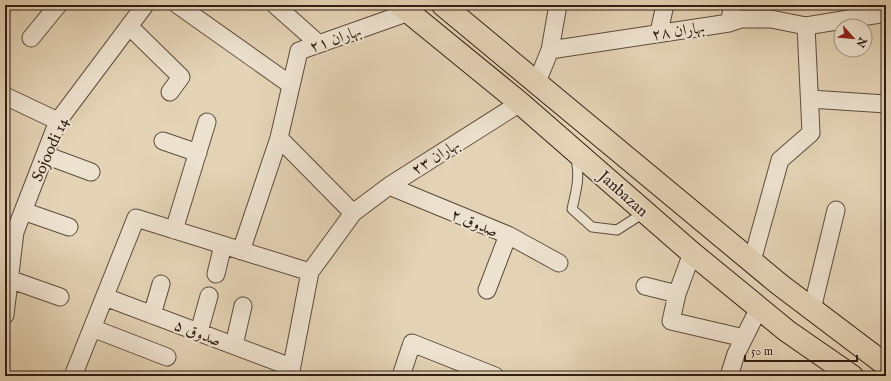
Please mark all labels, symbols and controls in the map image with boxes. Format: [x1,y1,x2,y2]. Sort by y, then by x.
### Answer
street label: بهاران ۲۸ [650,18,706,46]
north arrow [833,18,873,58]
street label: بهاران ۲۱ [307,22,364,58]
text: N [852,34,870,50]
street label: Sojoodi 14 [28,115,74,185]
street label: بهاران ۲۳ [408,135,464,180]
street label: Janbazan [592,166,652,222]
street label: صدوق ۲ [448,205,501,243]
street label: صدوق ۵ [171,316,224,352]
scale bar [745,337,857,363]
text: 50 m [751,344,773,359]

